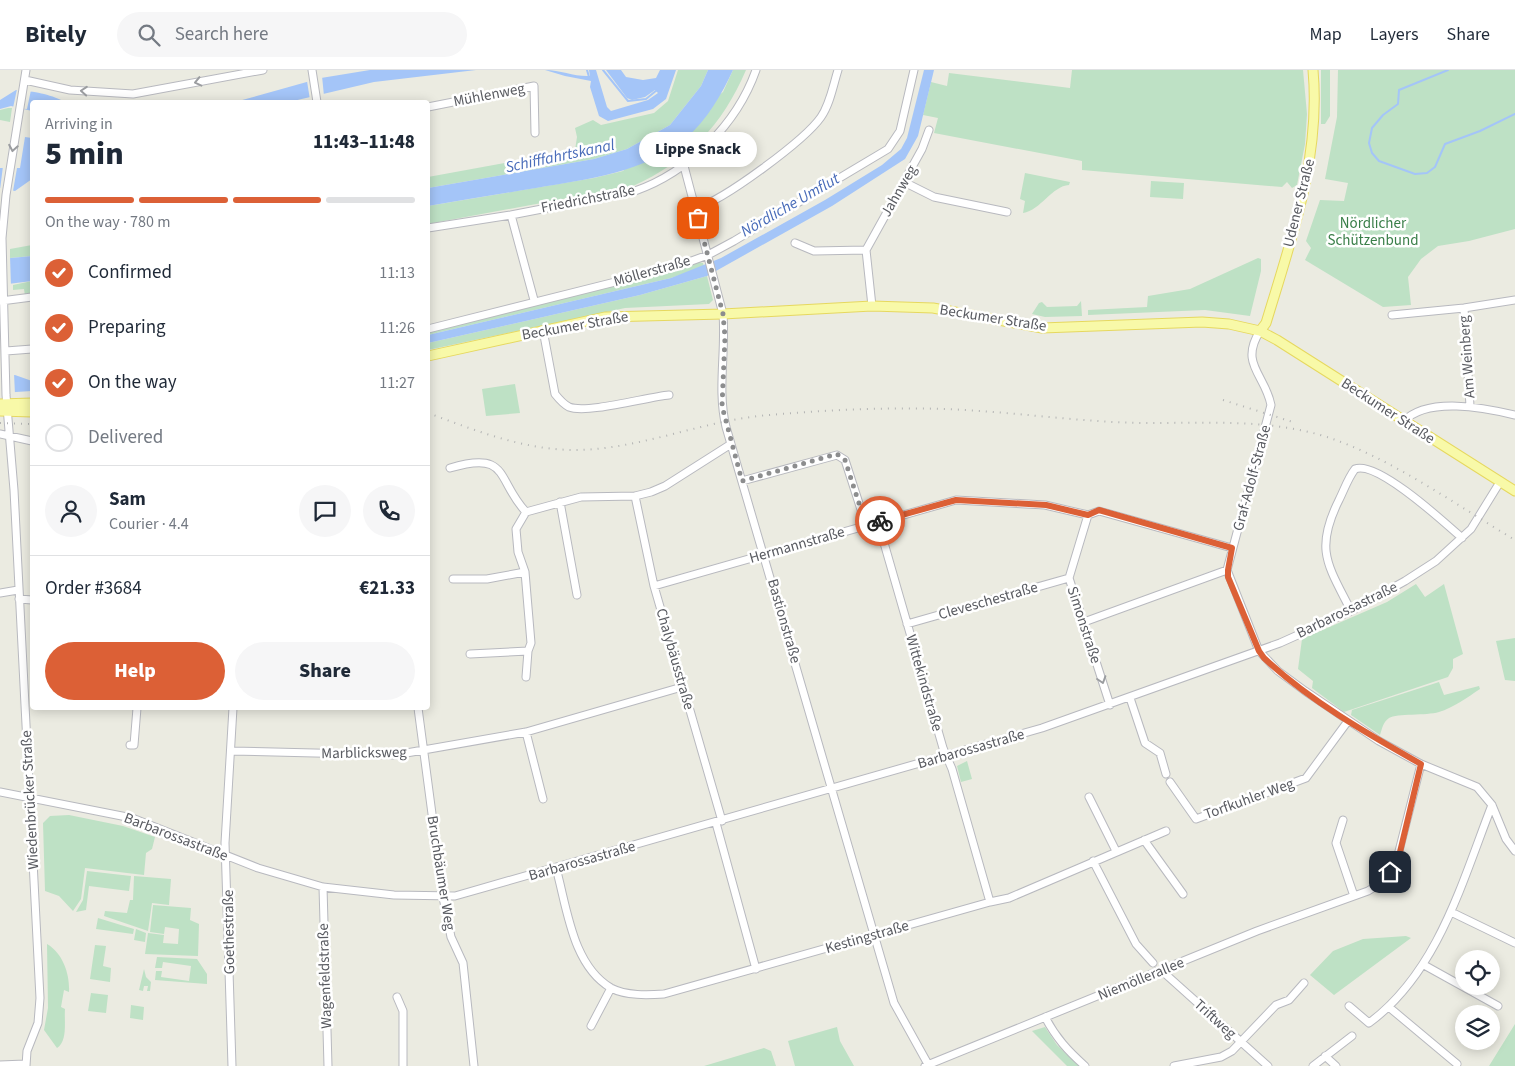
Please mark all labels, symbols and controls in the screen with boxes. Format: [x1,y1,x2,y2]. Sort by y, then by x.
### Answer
search box [117,12,467,57]
text: Bitely [25,17,87,52]
icon: search [135,21,163,49]
text: Search here [175,21,268,48]
text: Map [1310,22,1342,47]
text: Layers [1370,22,1419,47]
text: Share [1447,22,1490,47]
one-way arrow [194,76,203,87]
street label: Mühlenweg [452,78,527,112]
one-way arrow [80,86,88,97]
text: Arriving in [45,113,113,135]
text: 11:43–11:48 [313,129,415,156]
text: 5 min [45,131,124,177]
callout: Lippe Snack [639,133,757,168]
water label: Schifffahrtskanal [503,134,617,178]
text: Lippe Snack [655,138,741,160]
one-way arrow [9,143,19,152]
street label: Udener Straße [1278,157,1320,249]
street label: Jahnweg [876,161,922,221]
water label: Nördliche Umflut [737,167,844,242]
street label: Friedrichstraße [539,180,637,218]
pin [677,197,719,239]
icon: bag [684,204,712,232]
text: On the way · 780 m [45,211,170,233]
park label: Nördlicher Schützenbund [1327,213,1419,251]
street label: Möllerstraße [611,250,693,292]
icon: check [45,259,73,287]
text: Confirmed [88,259,172,286]
text: 11:13 [379,262,415,284]
street label: Beckumer Straße [938,299,1048,337]
street label: Beckumer Straße [520,306,630,346]
icon: check [45,314,73,342]
text: Preparing [88,314,166,341]
street label: Am Weinberg [1454,314,1480,399]
text: 11:26 [379,317,415,339]
icon: check [45,369,73,397]
text: On the way [88,369,177,396]
text: 11:27 [379,372,415,394]
street label: Beckumer Straße [1337,373,1439,449]
street label: Graf-Adolf-Straße [1228,423,1276,533]
text: Delivered [88,424,163,451]
button: person [45,485,97,537]
button: chat [299,485,351,537]
button: phone [363,485,415,537]
text: Sam [109,486,146,513]
courier [855,496,905,546]
icon: bike [866,507,894,535]
text: Courier · 4.4 [109,513,189,535]
street label: Hermannstraße [747,521,847,569]
text: Order #3684 [45,575,142,602]
text: €21.33 [359,575,415,602]
street label: Bastionstraße [762,576,806,666]
street label: Barbarossastraße [1293,576,1401,644]
street label: Cleveschestraße [936,577,1040,625]
street label: Simonstraße [1062,584,1106,666]
street label: Chalybäusstraße [650,606,700,712]
street label: Wittekindstraße [900,632,948,734]
button: Help [45,642,225,700]
button: Share [235,642,415,700]
one-way arrow [1096,676,1106,684]
street label: Barbarossastraße [915,724,1027,774]
street label: Wiedenbrücker Straße [16,730,44,870]
street label: Marblicksweg [321,742,407,764]
street label: Torfkuhler Weg [1201,773,1297,825]
street label: Barbarossastraße [121,807,231,867]
street label: Bruchbäumer Weg [422,814,460,932]
street label: Barbarossastraße [526,836,638,886]
pin [1369,851,1411,893]
icon: home [1376,858,1404,886]
street label: Goethestraße [218,889,240,975]
street label: Kestingstraße [823,915,911,959]
street label: Wagenfeldstraße [313,923,337,1029]
map controls [1455,950,1500,1050]
button: locate [1455,950,1500,995]
street label: Niemöllerallee [1095,952,1187,1006]
street label: Triftweg [1189,994,1241,1044]
button: layers [1455,1005,1500,1050]

